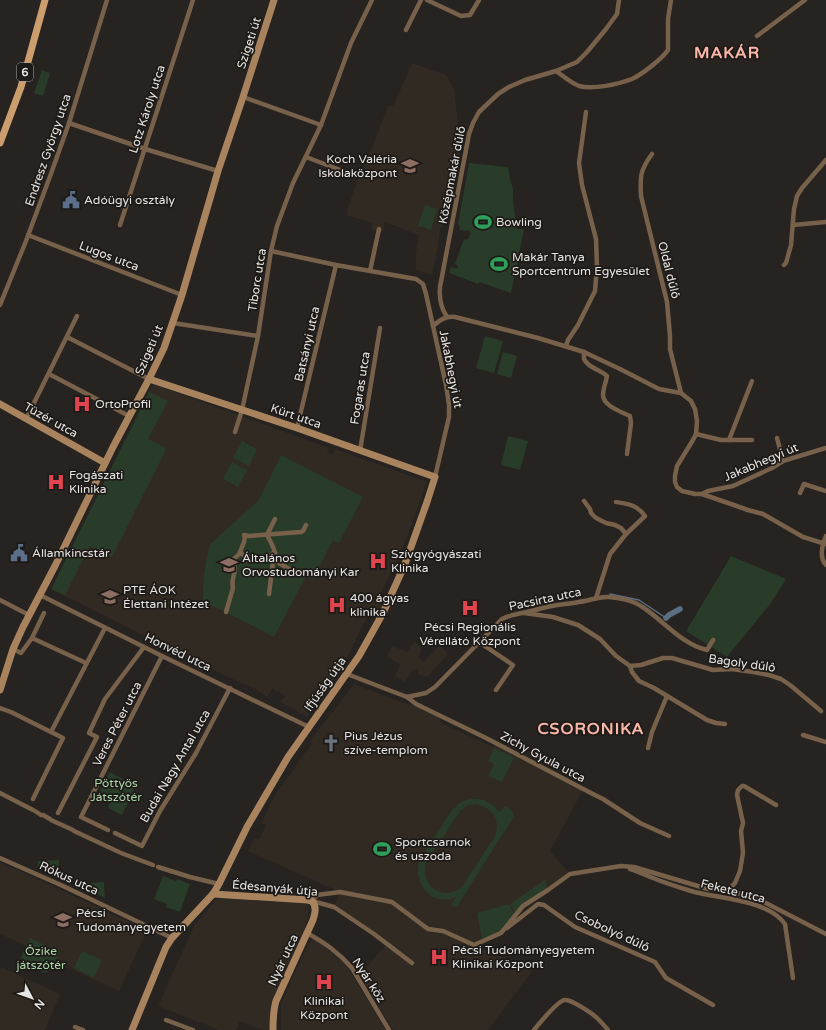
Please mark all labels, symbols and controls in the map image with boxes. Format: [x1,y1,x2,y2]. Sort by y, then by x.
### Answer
street label: Szigeti út [234,15,264,71]
district label: MAKÁR [694,43,760,63]
road number: 6 [17,63,33,81]
street label: Lotz Károly utca [126,63,168,155]
street label: Endresz György utca [22,92,74,208]
street label: Középmakár dűlő [436,125,468,225]
place label: Koch Valéria Iskolaközpont [318,152,397,180]
school or university icon: Koch Valéria Iskolaközpont [400,156,420,176]
public building icon: Adóügyi osztály [61,190,81,210]
place label: Adóügyi osztály [84,193,175,207]
sports icon: Bowling [473,212,493,232]
place label: Bowling [496,215,542,229]
street label: Lugos utca [77,238,141,274]
street label: Oldal dűlő [655,240,683,300]
street label: Tiborc utca [245,247,269,313]
place label: Makár Tanya Sportcentrum Egyesület [512,250,650,278]
sports icon: Makár Tanya Sportcentrum Egyesület [489,254,509,274]
street label: Batsányi utca [292,305,322,383]
street label: Szigeti út [132,322,166,377]
street label: Jakabhegyi út [437,329,466,410]
street label: Fogaras utca [347,351,373,425]
hospital icon: OrtoProfil [72,394,92,414]
place label: OrtoProfil [95,397,151,411]
street label: Tüzér utca [22,399,80,441]
street label: Kürt utca [269,401,323,431]
street label: Jakabhegyi út [722,440,801,484]
place label: Fogászati Klinika [69,468,123,496]
hospital icon: Fogászati Klinika [46,472,66,492]
public building icon: Államkincstár [9,543,29,563]
place label: Államkincstár [32,546,110,560]
place label: Szívgyógyászati Klinika [391,547,481,575]
place label: Általános Orvostudományi Kar [242,551,360,579]
hospital icon: Szívgyógyászati Klinika [368,551,388,571]
school or university icon: Általános Orvostudományi Kar [219,555,239,575]
place label: PTE ÁOK Élettani Intézet [123,583,209,611]
street label: Pacsirta utca [508,584,582,614]
school or university icon: PTE ÁOK Élettani Intézet [100,587,120,607]
place label: 400 ágyas klinika [350,591,409,619]
hospital icon: 400 ágyas klinika [327,595,347,615]
hospital icon: Pécsi Regionális Vérellátó Központ [460,598,480,618]
place label: Pécsi Regionális Vérellátó Központ [419,620,521,648]
street label: Honvéd utca [143,630,213,674]
street label: Bagoly dűlő [708,651,776,675]
street label: Ifjúság útja [301,654,349,714]
street label: Veres Péter utca [90,679,144,769]
street label: Budai Nagy Antal utca [137,707,213,825]
district label: CSORONIKA [537,719,645,739]
place label: Pius Jézus szíve-templom [344,729,428,757]
street label: Zichy Gyula utca [498,729,588,785]
church icon: Pius Jézus szíve-templom [321,733,341,753]
park label: Pöttyös Játszótér [90,776,142,804]
place label: Sportcsarnok és uszoda [395,835,471,863]
sports icon: Sportcsarnok és uszoda [372,839,392,859]
street label: Rókus utca [37,858,101,898]
street label: Fekete utca [699,876,767,906]
street label: Édesanyák útja [232,877,318,899]
place label: Pécsi Tudományegyetem [76,906,186,934]
street label: Csobolyó dűlő [572,908,652,954]
school or university icon: Pécsi Tudományegyetem [53,910,73,930]
street label: Nyár utca [265,932,301,988]
place label: Pécsi Tudományegyetem Klinikai Központ [452,943,595,971]
park label: Őzike játszótér [15,944,66,972]
hospital icon: Pécsi Tudományegyetem Klinikai Központ [429,947,449,967]
street label: Nyár köz [349,955,389,1005]
hospital icon: Klinikai Központ [314,972,334,992]
north arrow [12,978,52,1018]
place label: Klinikai Központ [300,994,348,1022]
text: N [31,997,47,1012]

